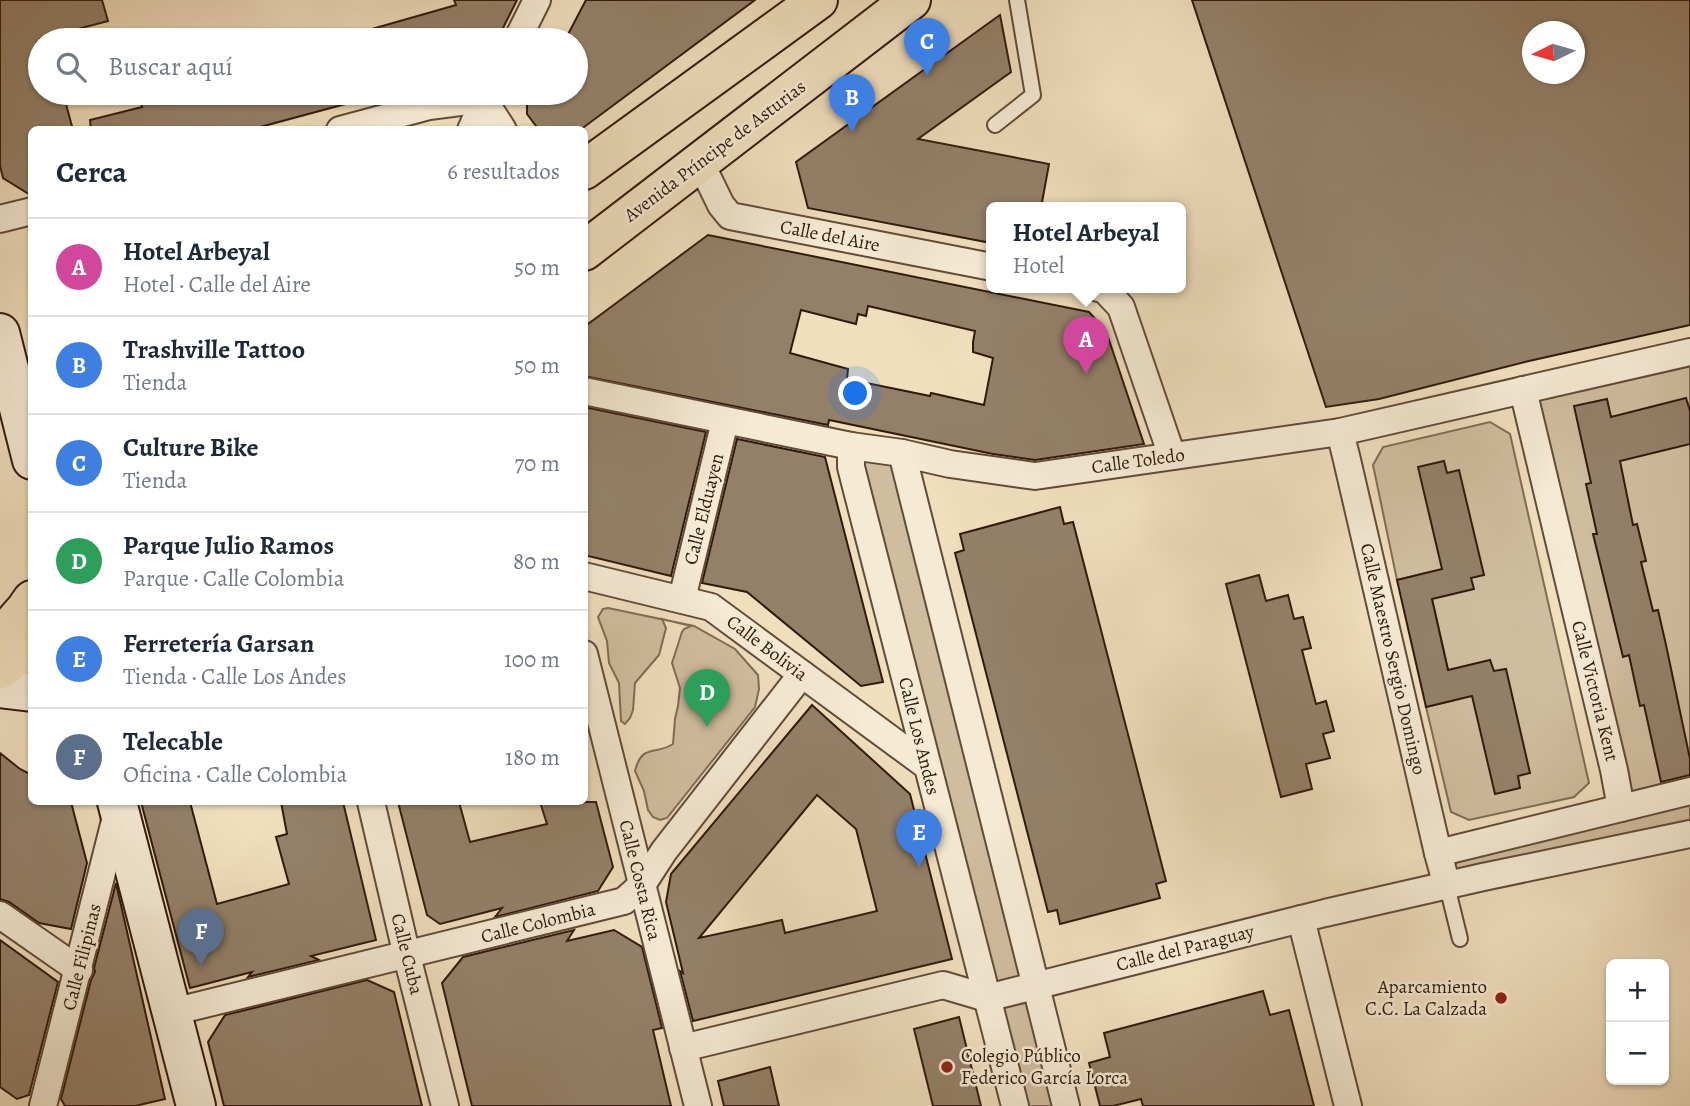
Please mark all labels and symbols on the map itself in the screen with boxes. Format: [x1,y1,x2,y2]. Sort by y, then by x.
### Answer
pin: C [904,18,950,76]
north arrow [1522,21,1585,84]
street label: Avenida Príncipe de Asturias [618,74,811,229]
pin: B [829,74,875,132]
street label: Calle del Aire [778,214,882,258]
pin: A [1063,316,1109,374]
your location [838,376,872,410]
street label: Calle Toledo [1090,442,1186,480]
street label: Calle Elduayen [678,450,730,568]
street label: Calle Maestro Sergio Domingo [1354,541,1432,777]
street label: Calle Bolivia [721,609,813,687]
street label: Calle Victoria Kent [1565,618,1625,764]
pin: D [684,669,730,727]
street label: Calle Los Andes [892,675,946,797]
pin: E [896,809,942,867]
street label: Calle Costa Rica [612,817,668,943]
street label: Calle Colombia [478,896,598,950]
street label: Calle Filipinas [56,901,108,1013]
pin: F [178,908,224,966]
street label: Calle Cuba [384,911,430,998]
street label: Calle del Paraguay [1113,918,1257,978]
place label: Aparcamiento C.C. La Calzada [1365,974,1487,1022]
marker: Aparcamiento C.C. La Calzada [1493,990,1509,1006]
place label: Colegio Público Federico García Lorca [961,1043,1128,1091]
marker: Colegio Público Federico García Lorca [939,1059,955,1075]

